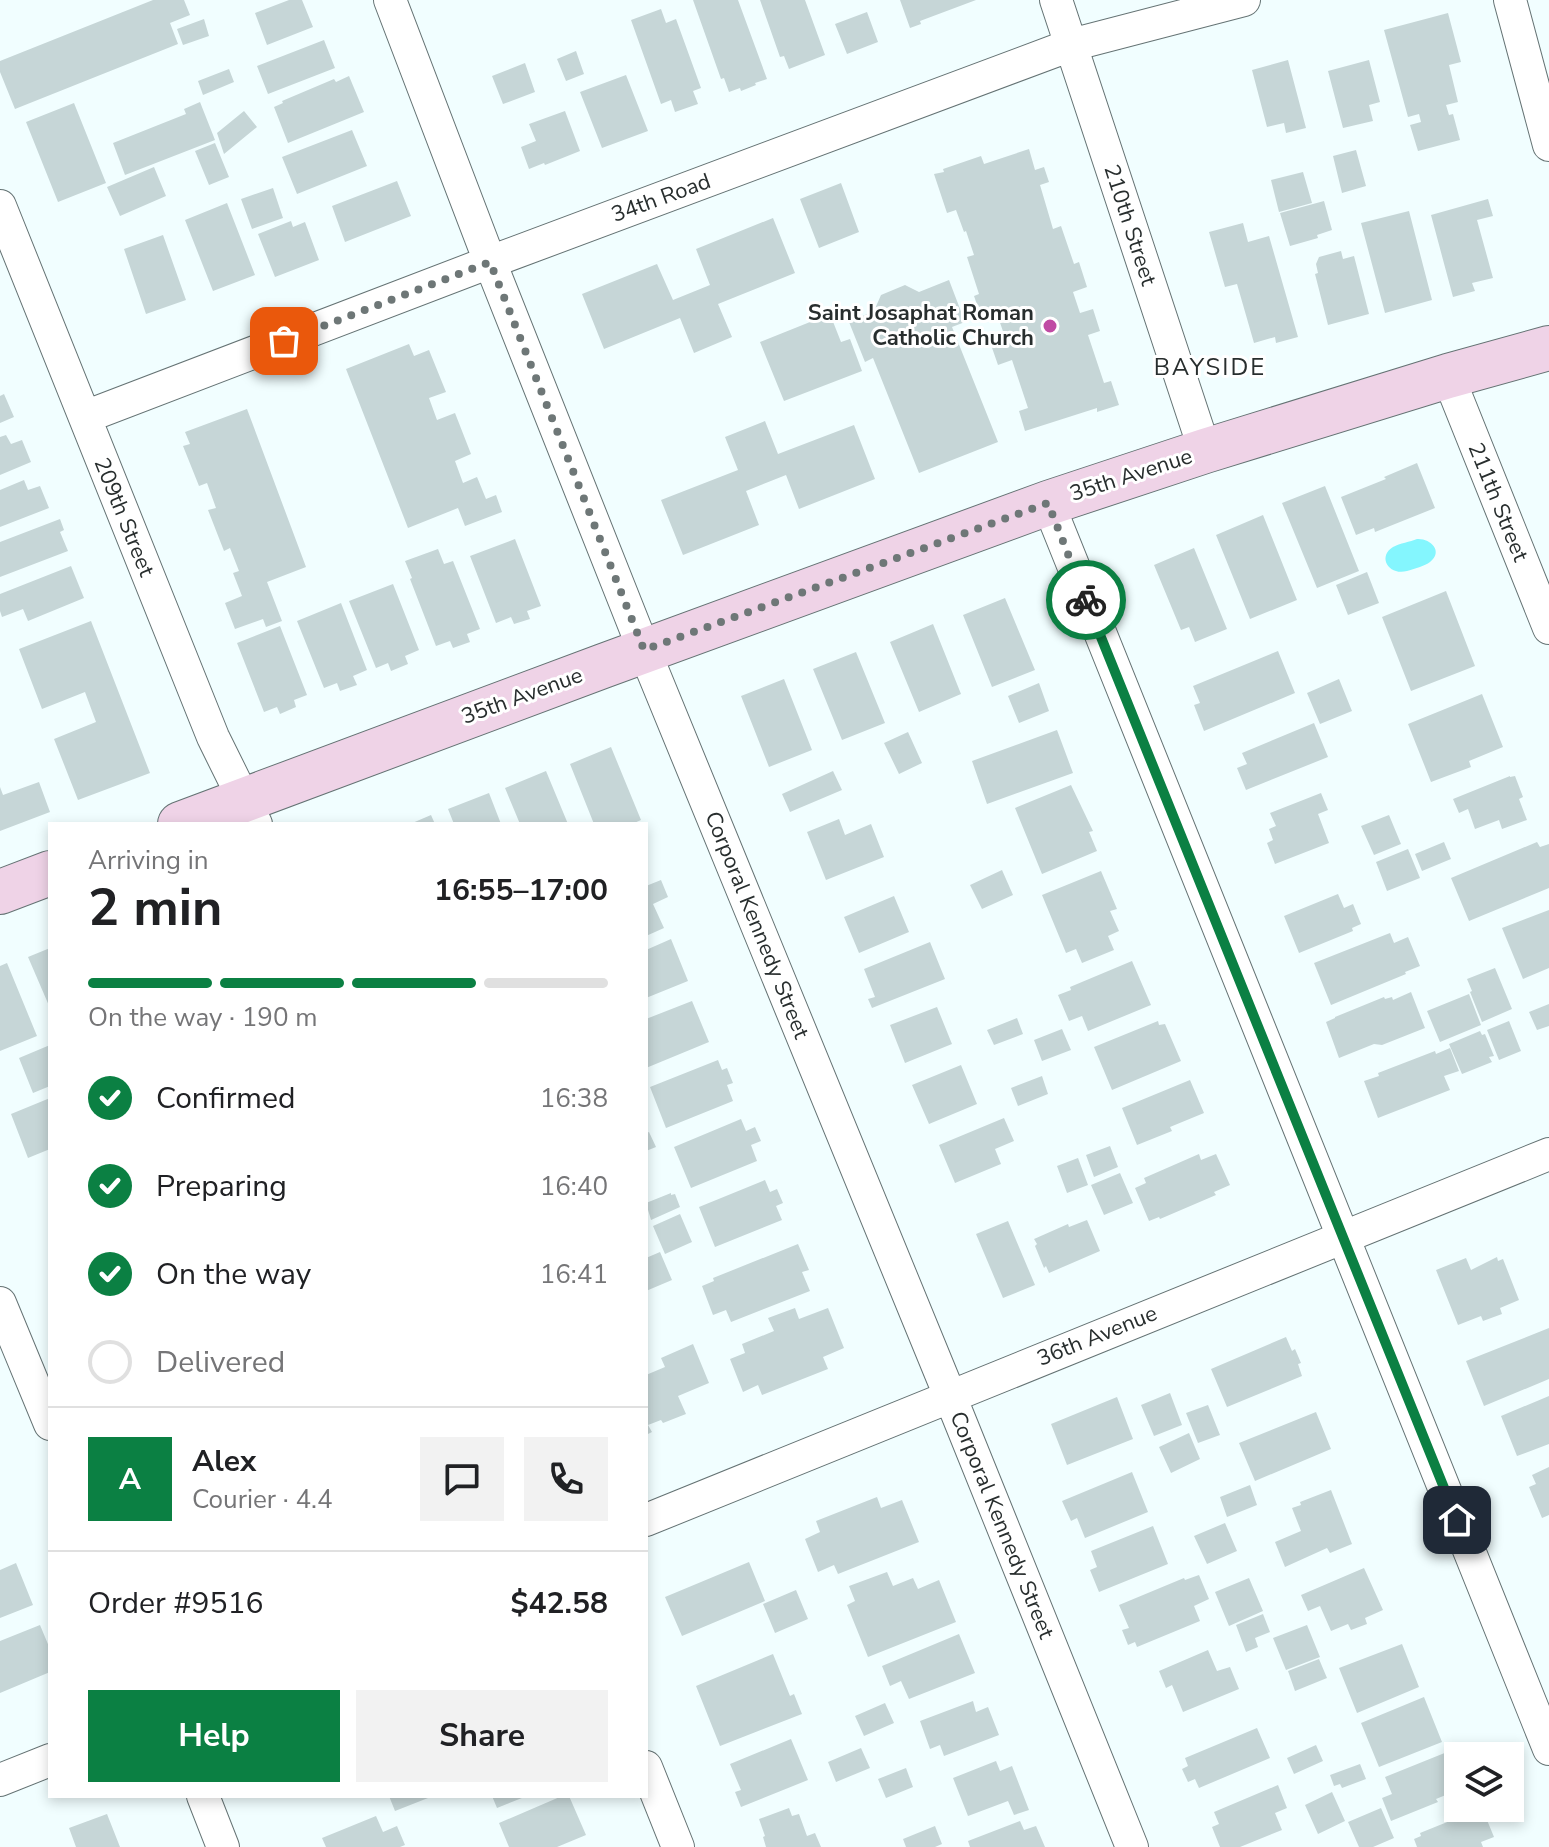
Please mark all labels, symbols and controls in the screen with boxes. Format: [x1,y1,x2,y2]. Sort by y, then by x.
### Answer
street label: 210th Street [1096,161,1164,290]
street label: 34th Road [607,166,715,230]
place label: Saint Josaphat Roman Catholic Church [808,298,1034,353]
pin [250,307,318,375]
marker: Saint Josaphat Roman Catholic Church [1041,317,1059,335]
icon: bag [262,319,306,363]
district label: BAYSIDE [1154,351,1266,383]
street label: 211th Street [1461,438,1536,566]
street label: 35th Avenue [1066,441,1196,509]
street label: 209th Street [87,453,162,581]
courier [1046,560,1126,640]
icon: bike [1064,578,1108,622]
street label: 35th Avenue [457,660,587,732]
street label: Corporal Kennedy Street [698,807,816,1043]
text: Arriving in [88,843,209,878]
text: 16:55–17:00 [434,870,608,911]
text: 2 min [88,872,223,943]
text: On the way · 190 m [88,1000,317,1035]
icon: check [88,1076,132,1120]
text: Confirmed [156,1078,296,1119]
text: 16:38 [540,1081,608,1116]
icon: check [88,1164,132,1208]
text: Preparing [156,1166,287,1207]
text: 16:40 [540,1169,608,1204]
icon: check [88,1252,132,1296]
text: On the way [156,1254,311,1295]
text: 16:41 [540,1257,608,1292]
street label: 36th Avenue [1032,1298,1162,1374]
text: Delivered [156,1342,285,1383]
street label: Corporal Kennedy Street [943,1407,1061,1643]
button: chat [420,1437,504,1521]
button: phone [524,1437,608,1521]
text: Alex [192,1441,256,1482]
text: A [119,1459,141,1500]
text: Courier · 4.4 [192,1482,333,1517]
pin [1423,1486,1491,1554]
icon: home [1435,1498,1479,1542]
text: Order #9516 [88,1583,263,1624]
text: $42.58 [511,1583,608,1624]
button: Help [88,1690,340,1782]
button: Share [356,1690,608,1782]
map controls [1444,1742,1524,1822]
button: layers [1444,1742,1524,1822]

